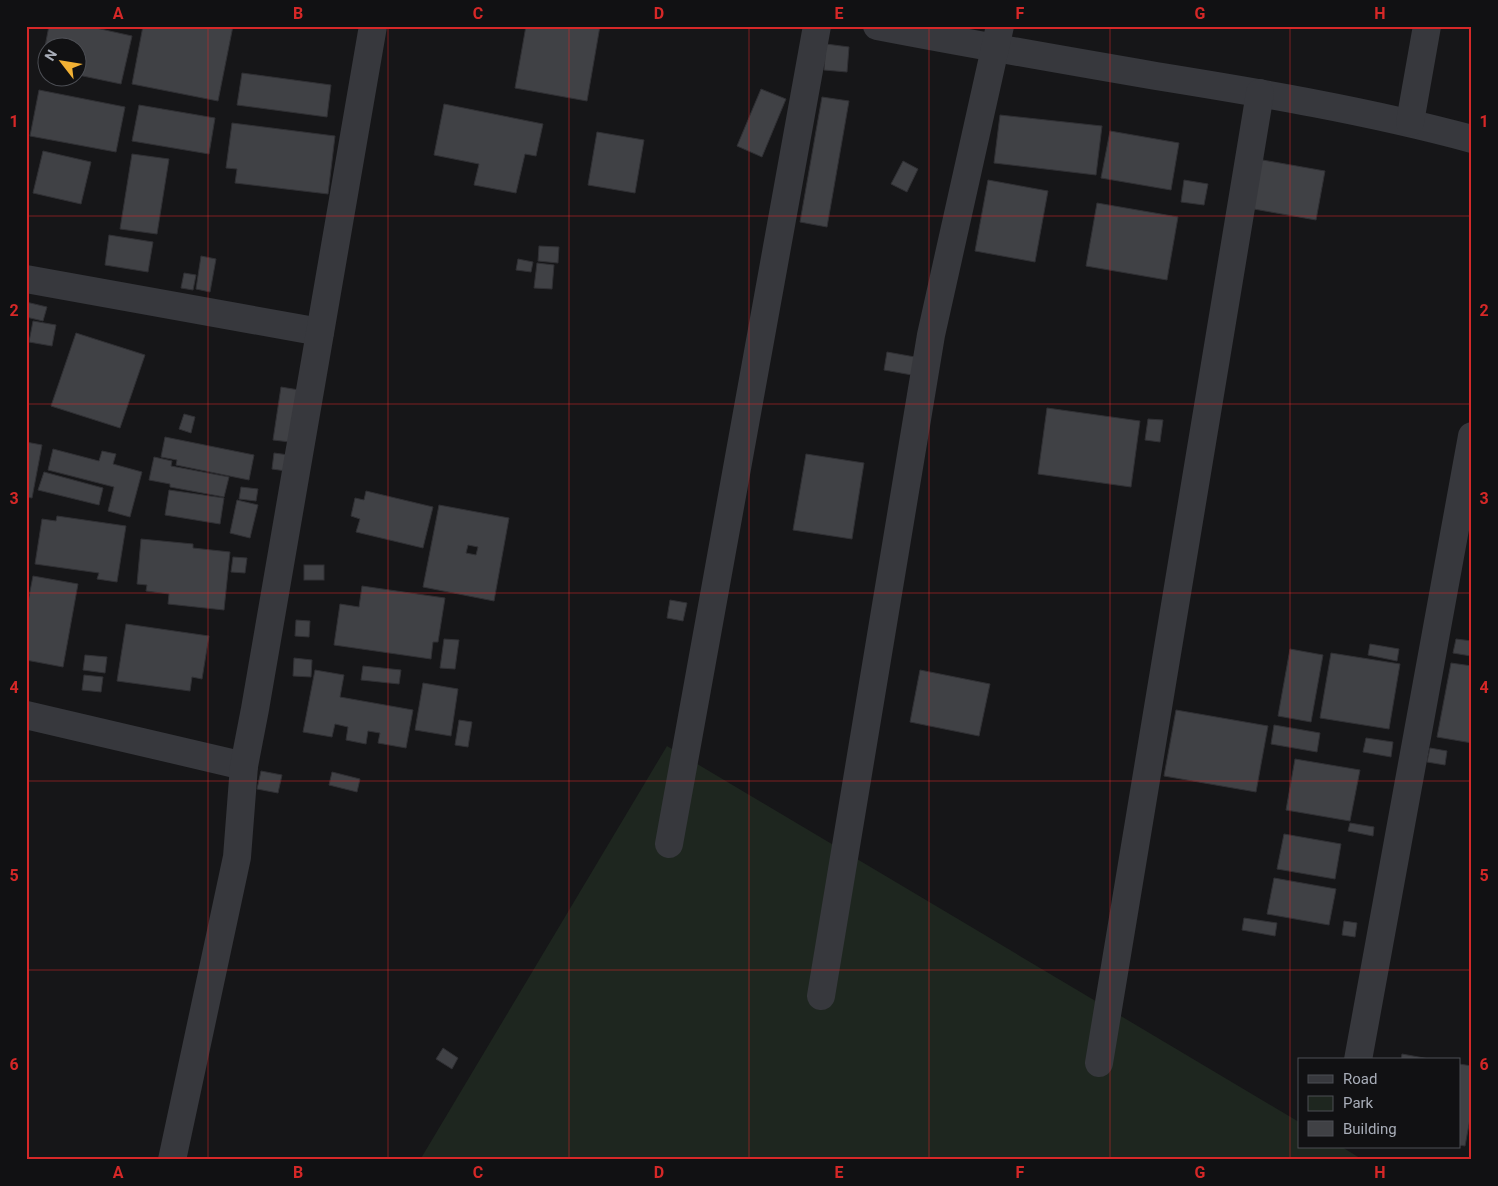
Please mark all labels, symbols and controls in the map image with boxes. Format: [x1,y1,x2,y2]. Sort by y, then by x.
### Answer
text: A [113,4,124,23]
text: B [293,4,303,23]
text: C [473,4,483,23]
text: D [654,4,664,23]
text: E [835,4,844,23]
text: F [1016,4,1025,23]
text: G [1195,4,1206,23]
text: H [1374,4,1386,23]
north arrow [38,38,88,88]
text: N [41,47,60,64]
text: 1 [9,112,19,131]
text: 1 [1479,112,1489,131]
text: 2 [9,301,19,320]
text: 2 [1479,301,1489,320]
text: 3 [9,489,19,508]
text: 3 [1479,489,1489,508]
text: 4 [9,678,19,697]
text: 4 [1479,678,1489,697]
text: 5 [9,866,19,885]
text: 5 [1479,866,1489,885]
text: 6 [9,1055,19,1074]
text: 6 [1479,1055,1489,1074]
legend [1298,1058,1460,1148]
text: Road [1343,1070,1377,1088]
text: Park [1343,1094,1374,1112]
text: Building [1343,1120,1397,1138]
text: A [113,1163,124,1182]
text: B [293,1163,303,1182]
text: C [473,1163,483,1182]
text: D [654,1163,664,1182]
text: E [835,1163,844,1182]
text: F [1016,1163,1025,1182]
text: G [1195,1163,1206,1182]
text: H [1374,1163,1386,1182]

